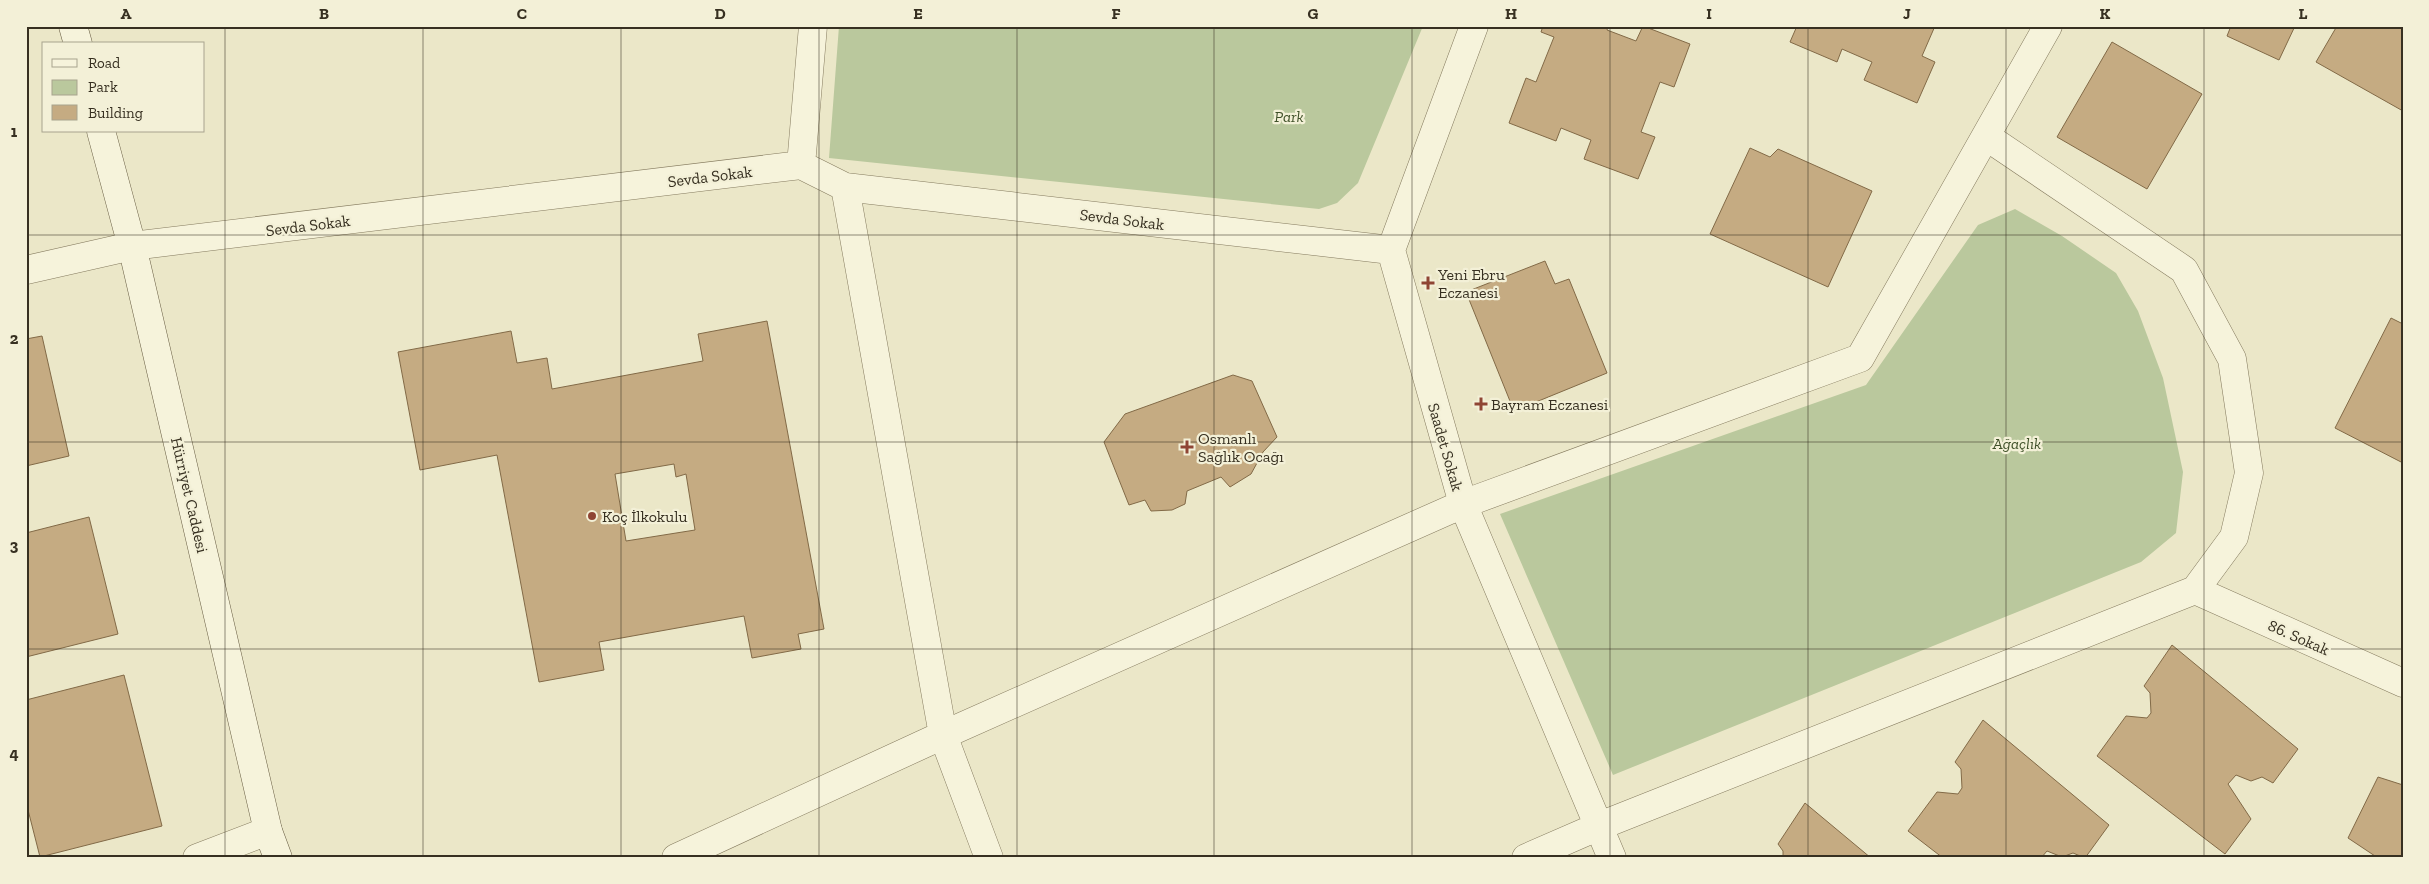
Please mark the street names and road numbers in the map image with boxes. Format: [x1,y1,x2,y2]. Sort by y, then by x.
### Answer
street label: Sevda Sokak [667,162,754,191]
street label: Sevda Sokak [1079,205,1166,234]
street label: Sevda Sokak [265,211,352,240]
street label: Saadet Sokak [1424,401,1467,494]
street label: Hürriyet Caddesi [167,435,212,555]
street label: 86. Sokak [2265,616,2333,660]

